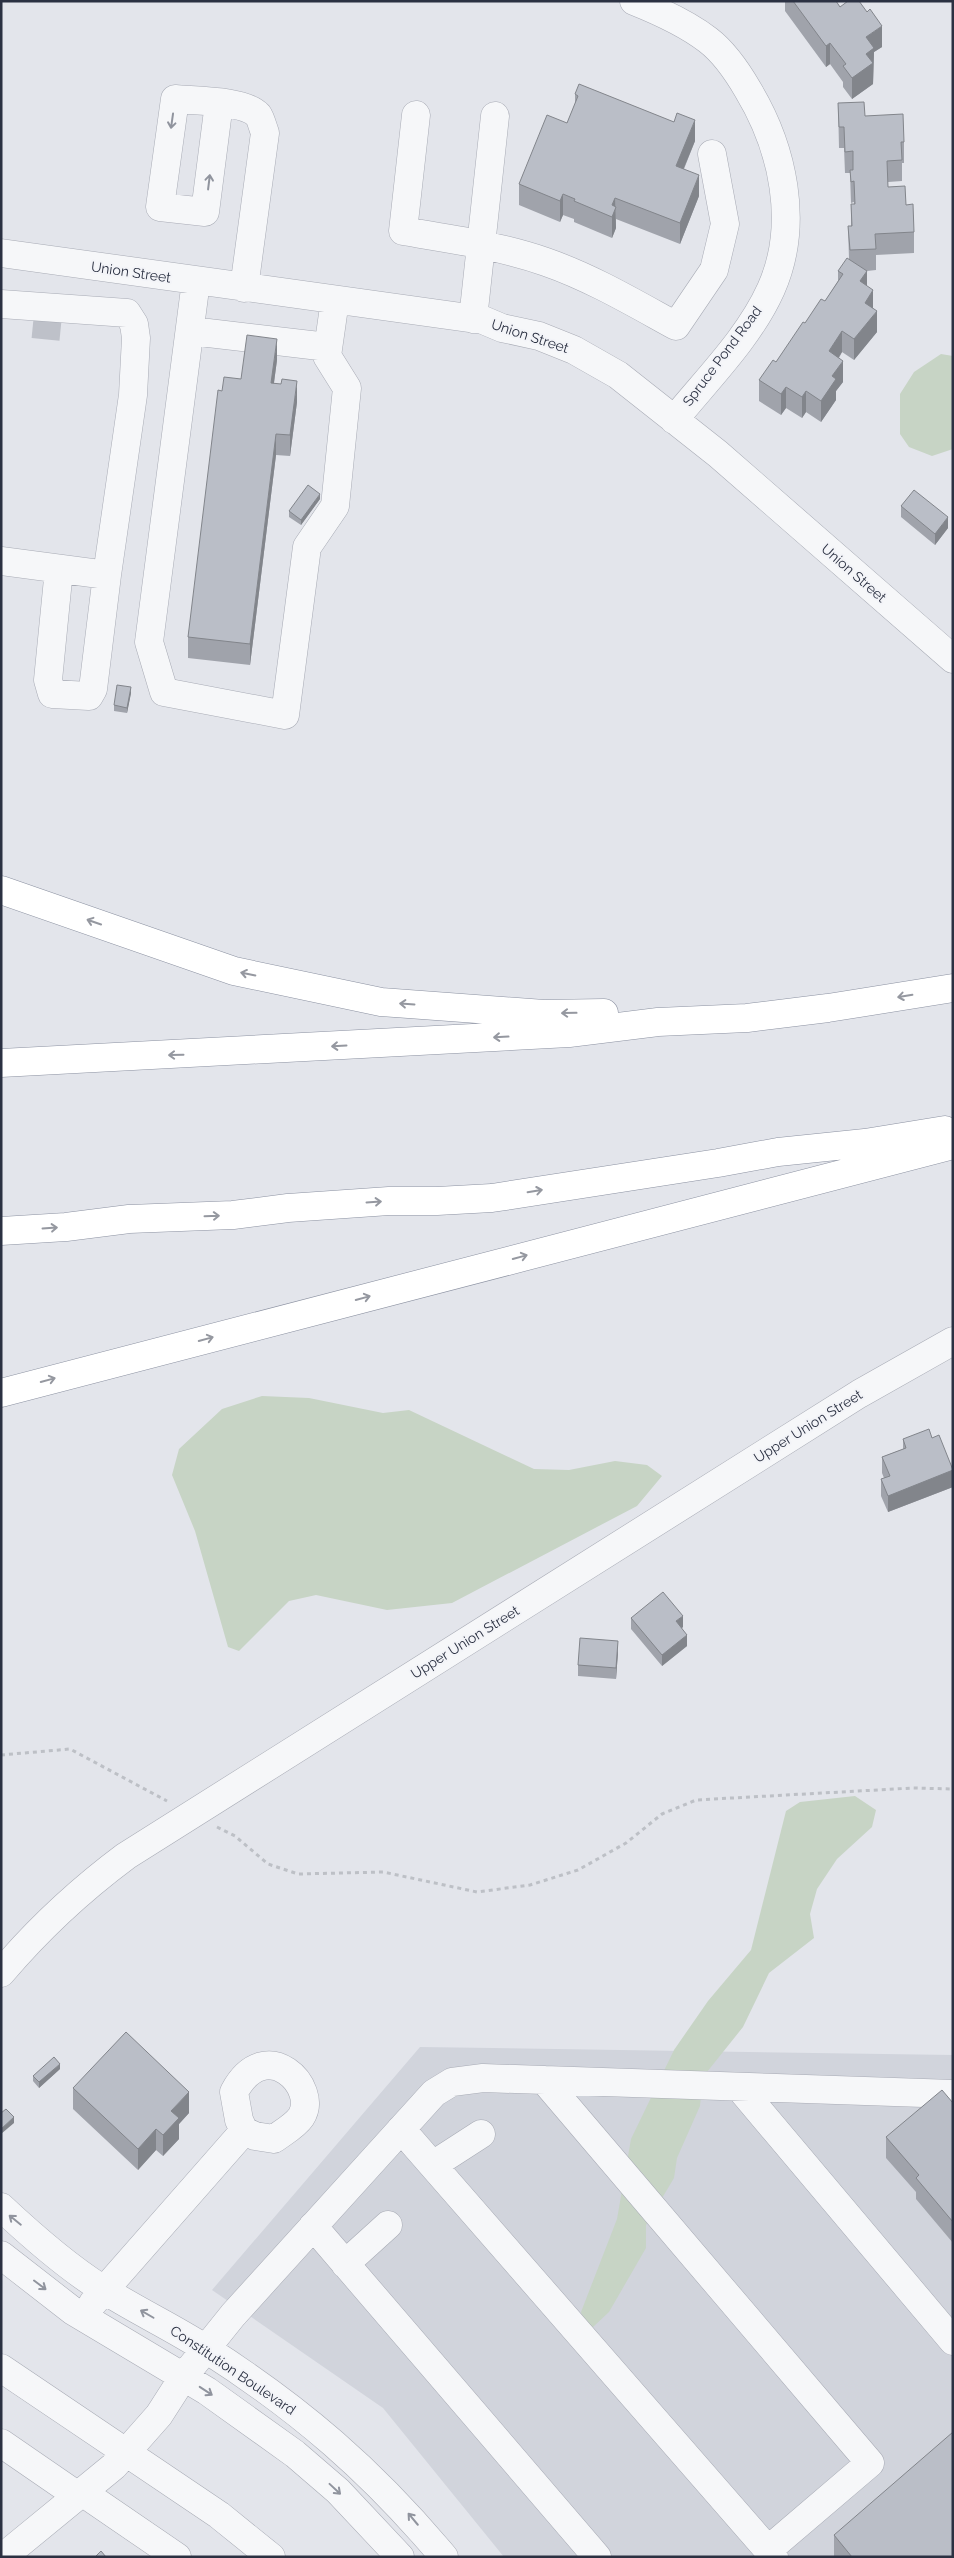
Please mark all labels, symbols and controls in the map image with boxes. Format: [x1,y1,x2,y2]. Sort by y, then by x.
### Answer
one-way arrow [166,112,176,128]
one-way arrow [204,175,214,191]
street label: Union Street [90,258,172,286]
street label: Spruce Pond Road [679,303,765,409]
street label: Union Street [489,316,571,356]
street label: Union Street [818,541,890,606]
one-way arrow [87,917,102,926]
one-way arrow [240,968,256,978]
one-way arrow [897,991,913,1001]
one-way arrow [400,999,416,1009]
one-way arrow [562,1009,578,1018]
one-way arrow [493,1032,509,1041]
one-way arrow [331,1041,347,1050]
one-way arrow [169,1050,185,1060]
one-way arrow [527,1186,543,1196]
one-way arrow [365,1197,381,1206]
one-way arrow [204,1211,220,1221]
one-way arrow [42,1224,58,1233]
one-way arrow [512,1252,528,1261]
one-way arrow [354,1293,370,1302]
one-way arrow [197,1334,213,1343]
one-way arrow [40,1375,56,1384]
street label: Upper Union Street [751,1386,865,1466]
street label: Upper Union Street [408,1602,522,1682]
one-way arrow [9,2214,22,2225]
one-way arrow [33,2280,47,2290]
one-way arrow [140,2309,154,2319]
street label: Constitution Boulevard [167,2322,299,2418]
one-way arrow [199,2386,213,2396]
one-way arrow [329,2483,342,2495]
one-way arrow [407,2513,418,2526]

